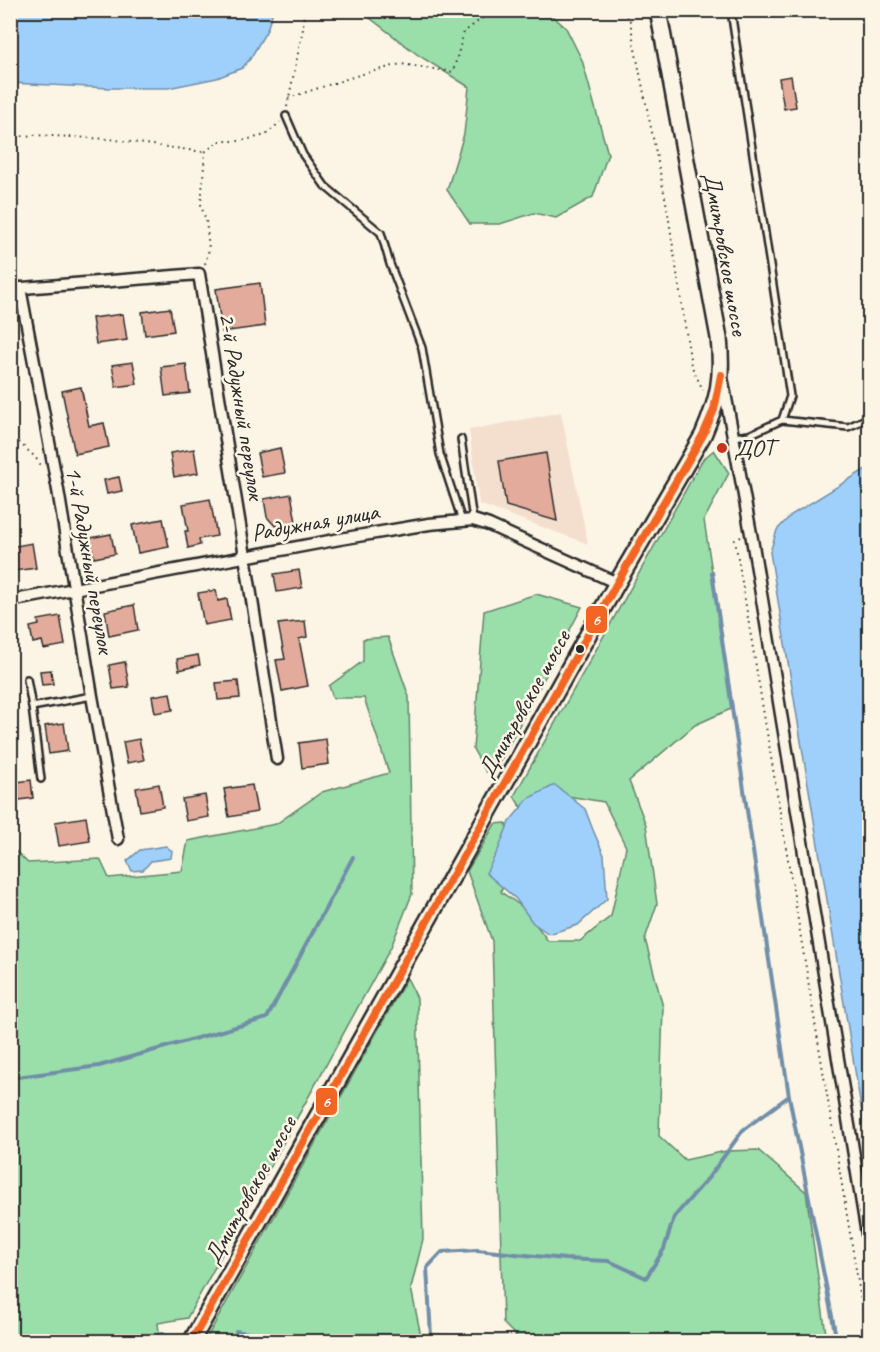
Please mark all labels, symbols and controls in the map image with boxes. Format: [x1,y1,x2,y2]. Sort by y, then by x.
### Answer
street label: Дмитровское шоссе [697,170,755,340]
street label: 2-й Радужный переулок [212,310,272,504]
place label: ДОТ [734,433,780,463]
marker: ДОТ [715,441,729,455]
street label: 1-й Радужный переулок [59,464,122,658]
street label: Радужная улица [249,496,382,548]
line badge: 6 [585,605,608,634]
text: 6 [592,610,601,630]
street label: Дмитровское шоссе [471,623,578,783]
unlabelled marker [574,643,586,655]
line badge: 6 [315,1087,338,1116]
text: 6 [322,1092,331,1112]
street label: Дмитровское шоссе [197,1109,304,1269]

